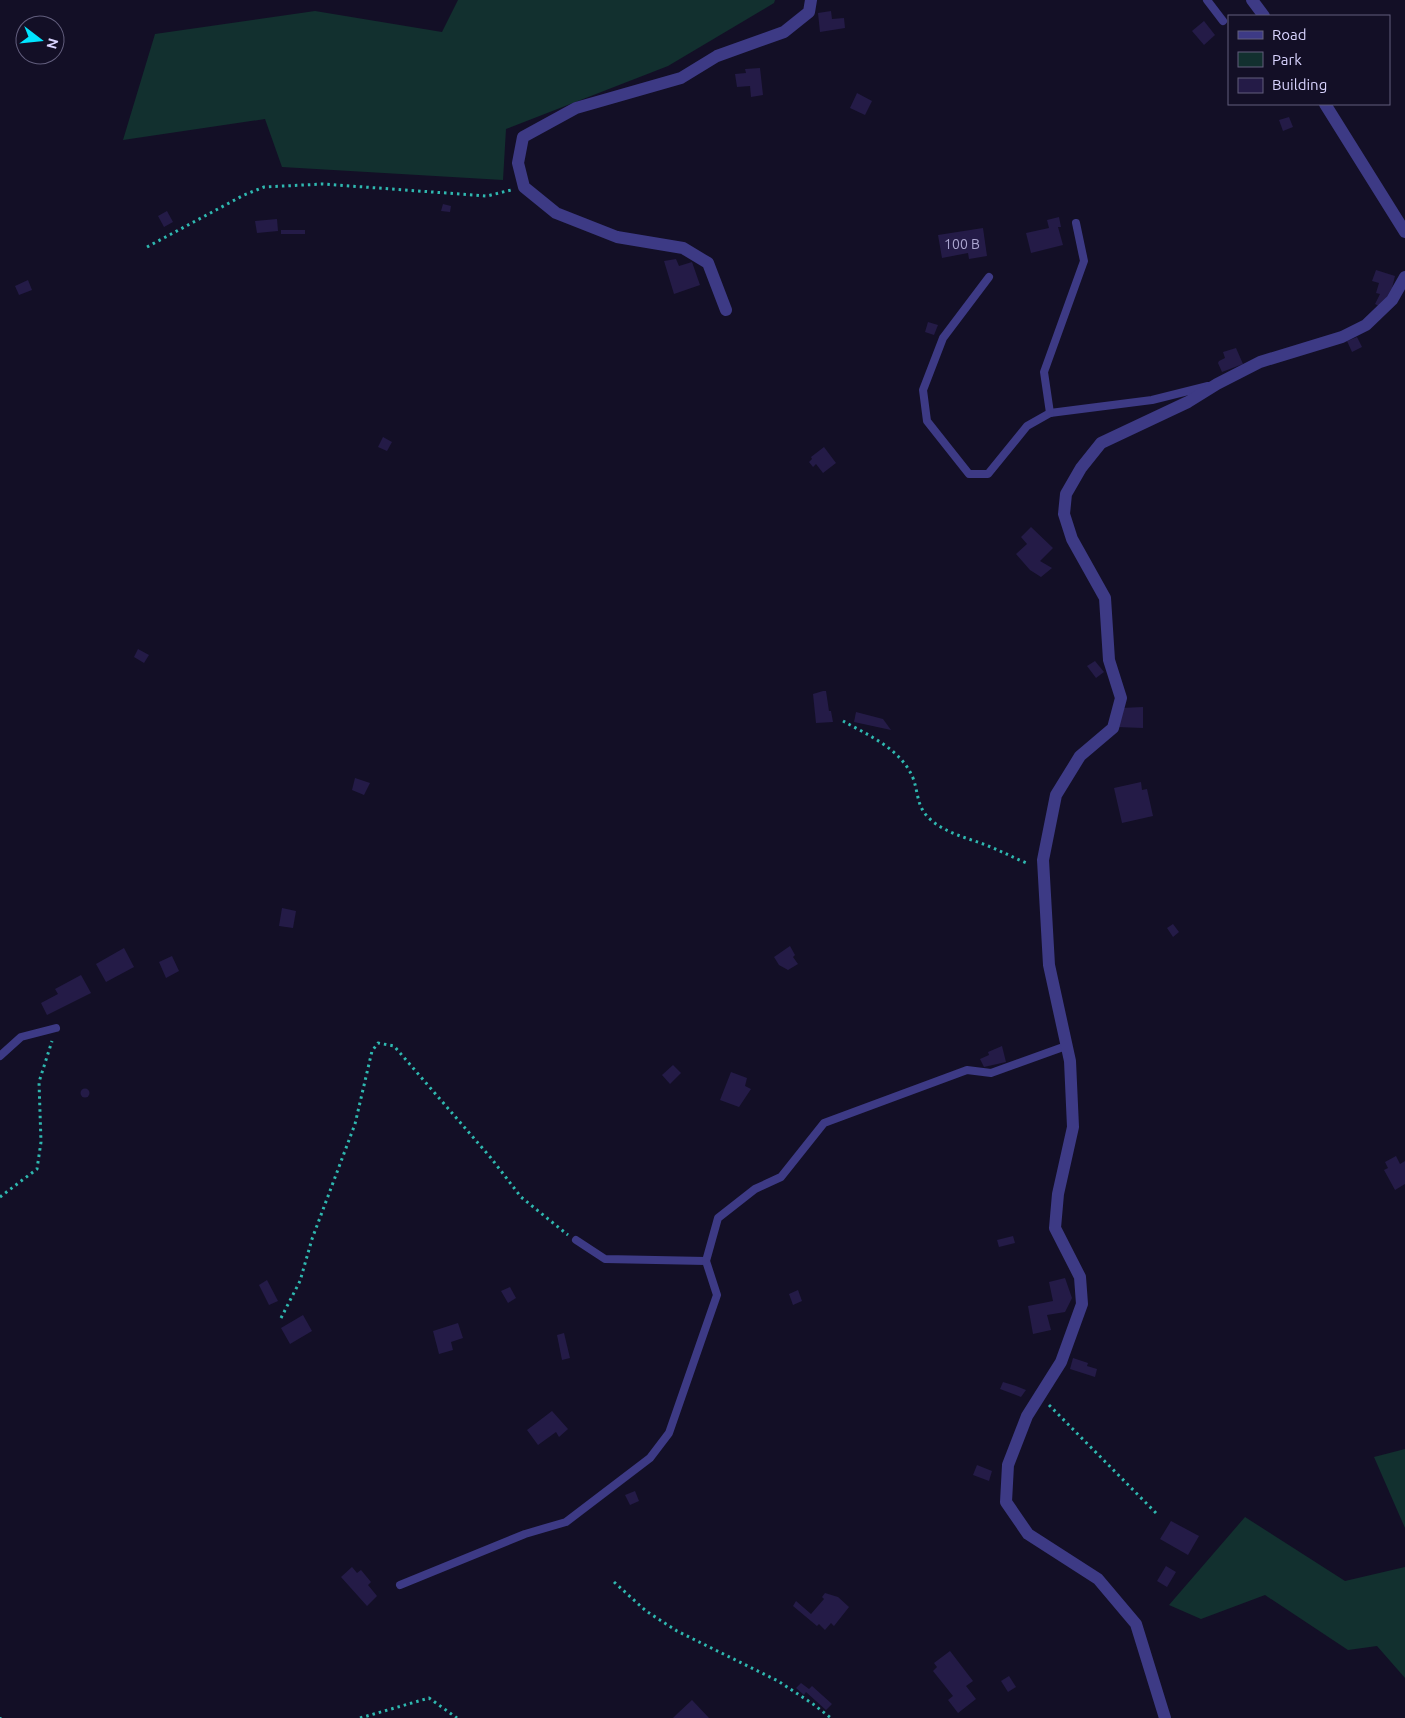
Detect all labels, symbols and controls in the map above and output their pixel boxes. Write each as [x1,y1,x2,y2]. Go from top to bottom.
north arrow [15,15,65,65]
legend [1228,15,1390,105]
text: Road [1272,26,1307,43]
text: N [43,36,62,51]
text: Park [1272,51,1302,68]
text: Building [1272,76,1327,93]
house number: 100 B [944,236,980,252]

